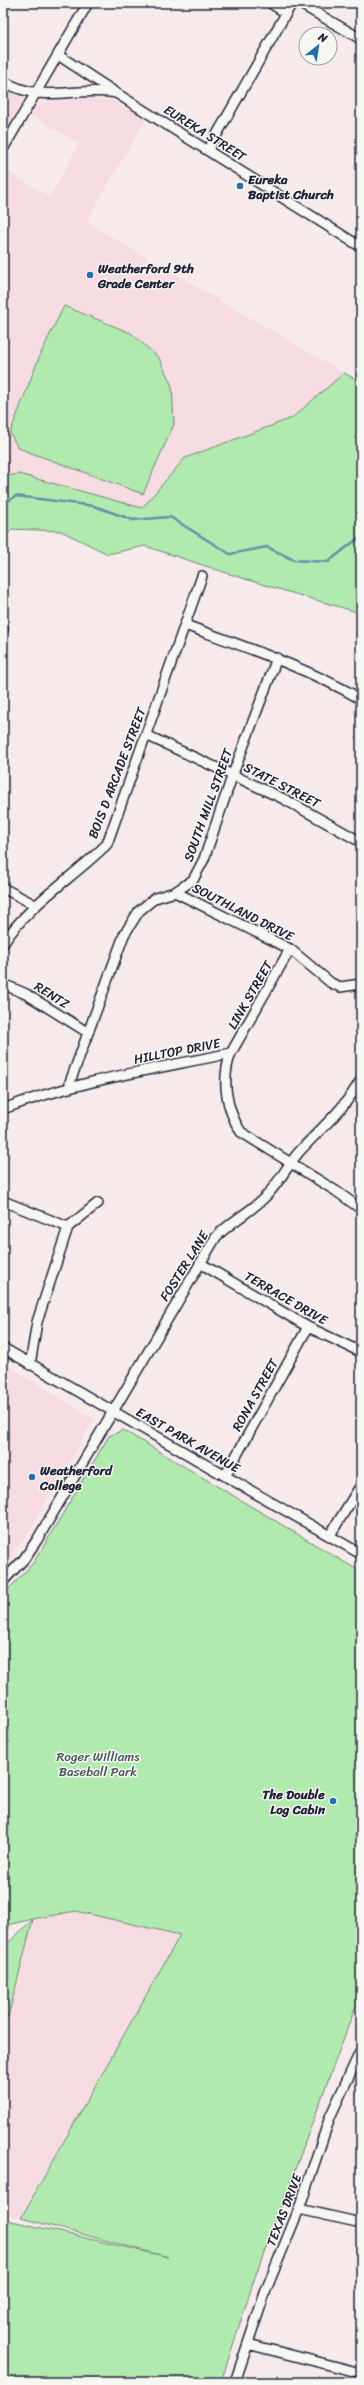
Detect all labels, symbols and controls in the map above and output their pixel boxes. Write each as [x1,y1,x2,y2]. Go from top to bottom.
north arrow [298,26,338,66]
text: N [314,27,331,48]
street label: EUREKA STREET [159,98,252,168]
place label: Eureka Baptist Church [248,168,334,206]
marker: Eureka Baptist Church [235,181,245,191]
place label: Weatherford 9th Grade Center [97,257,194,295]
marker: Weatherford 9th Grade Center [85,270,95,280]
street label: BOIS D ARCADE STREET [81,703,153,842]
street label: SOUTH MILL STREET [177,744,239,865]
street label: STATE STREET [240,756,325,815]
street label: SOUTHLAND DRIVE [188,876,299,948]
street label: LINK STREET [221,956,279,1034]
street label: RENTZ [30,975,75,1015]
street label: HILLTOP DRIVE [132,1031,223,1071]
street label: FOSTER LANE [153,1226,215,1306]
street label: TERRACE DRIVE [240,1265,333,1332]
street label: RONA STREET [225,1353,285,1436]
street label: EAST PARK AVENUE [132,1401,245,1480]
place label: Weatherford College [39,1459,113,1497]
marker: Weatherford College [27,1472,37,1482]
park label: Roger Williams Baseball Park [56,1745,140,1783]
place label: The Double Log Cabin [262,1783,326,1821]
marker: The Double Log Cabin [328,1796,338,1806]
street label: TEXAS DRIVE [260,2169,309,2250]

